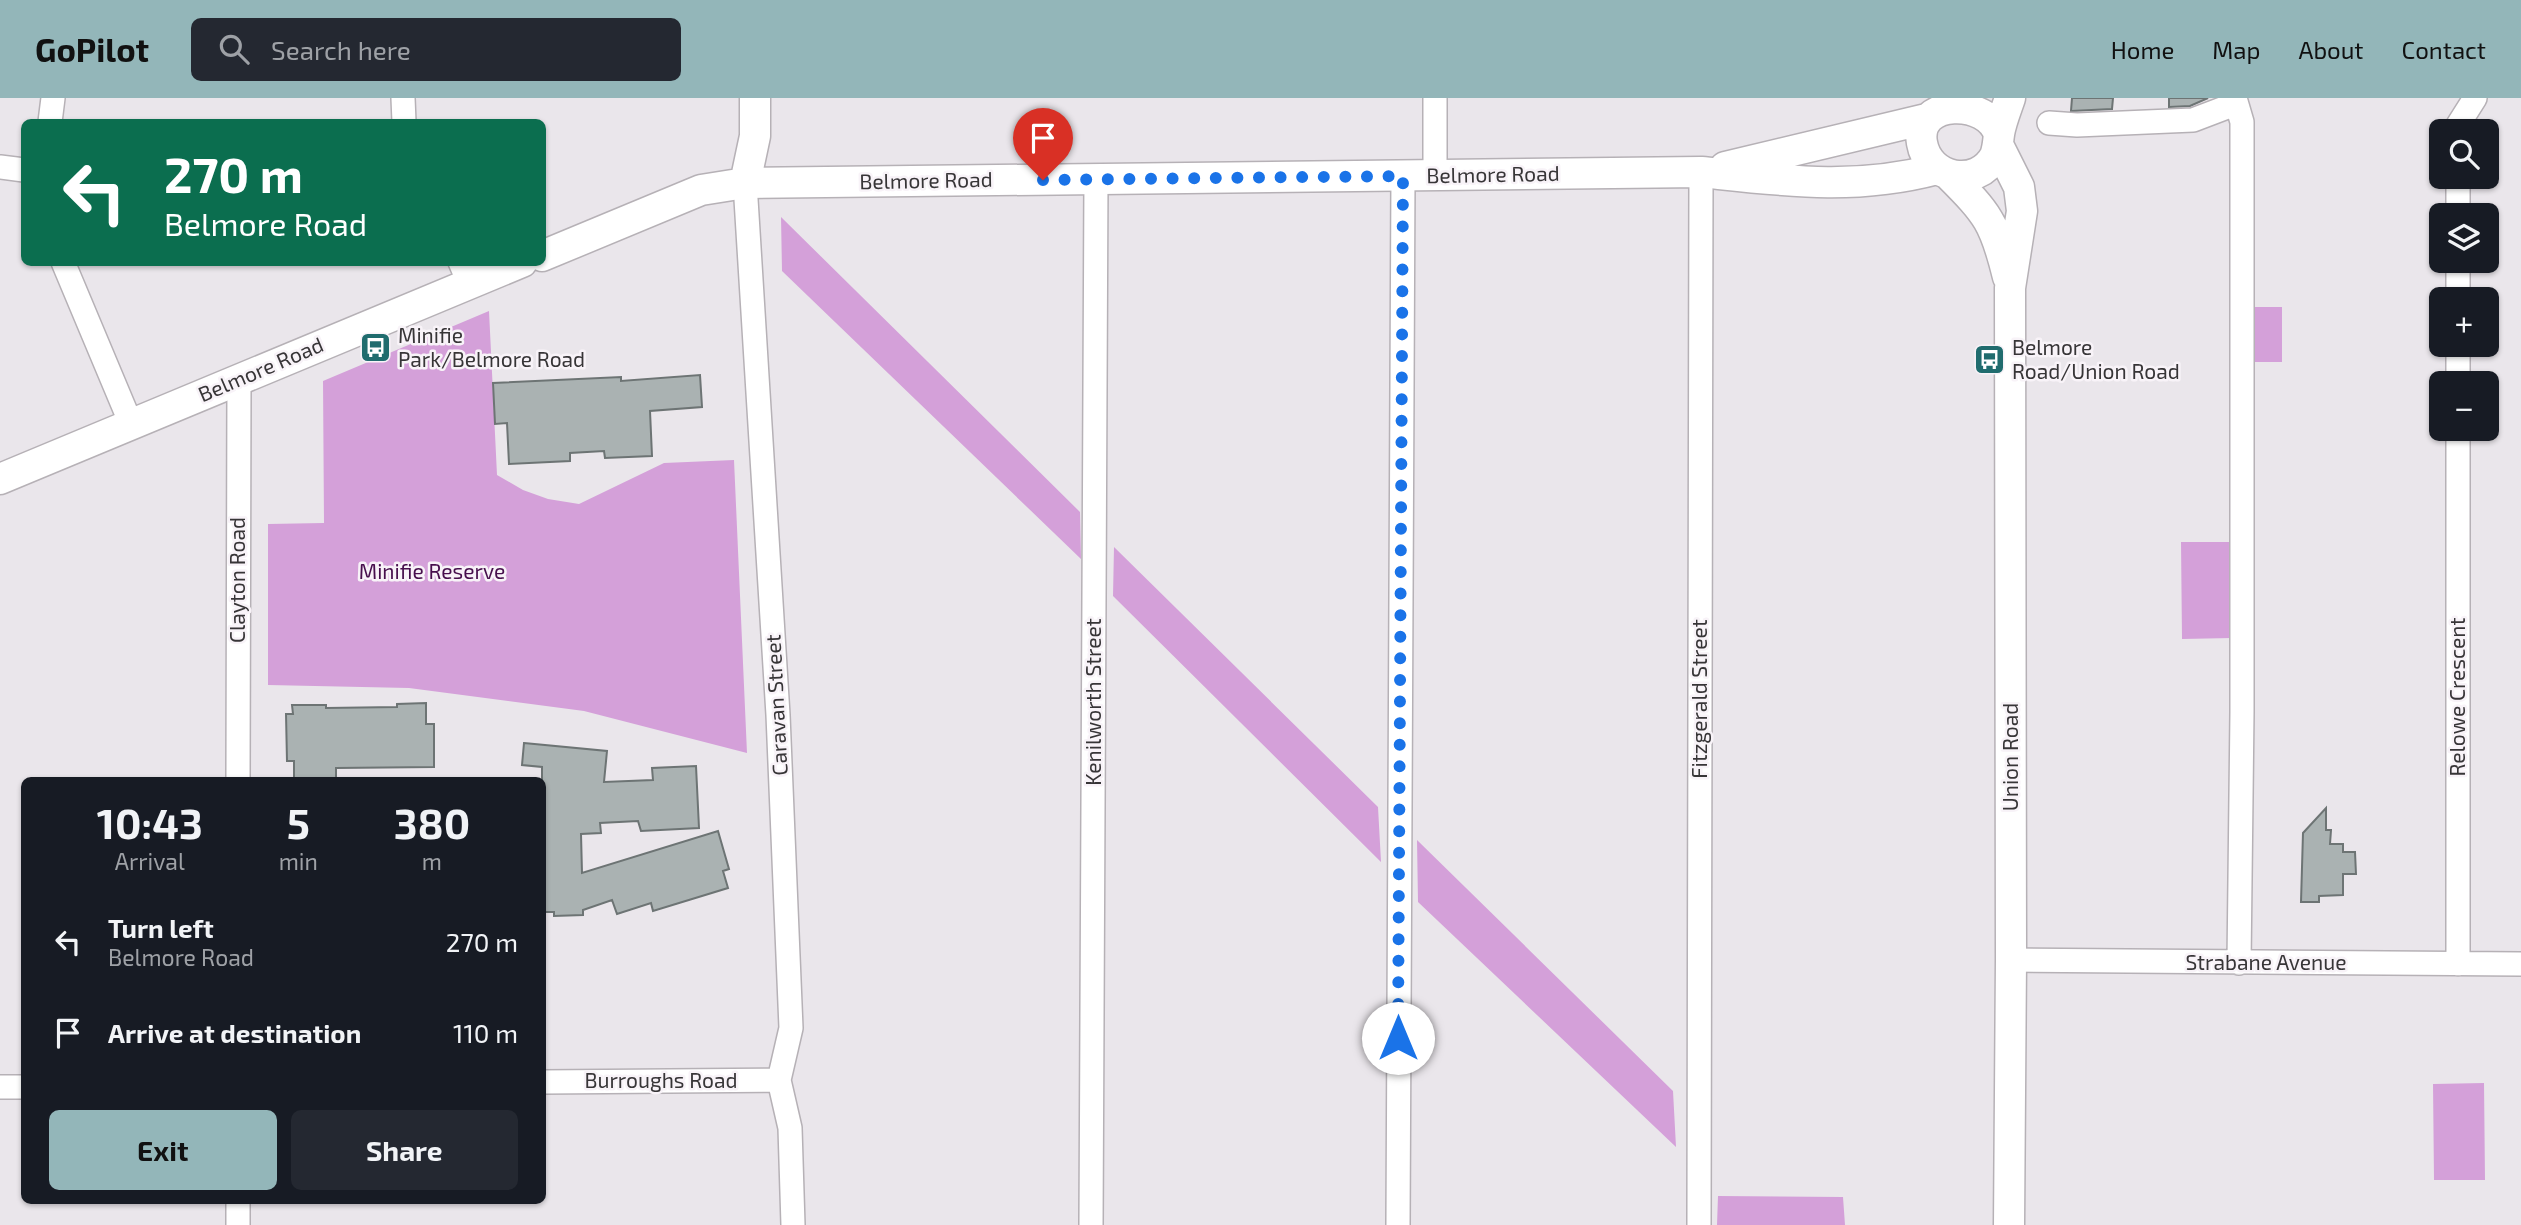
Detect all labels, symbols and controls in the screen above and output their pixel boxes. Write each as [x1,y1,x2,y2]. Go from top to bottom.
search box [191,18,681,81]
text: GoPilot [35,29,149,69]
icon: search [215,30,253,68]
text: Search here [271,34,411,65]
text: Home [2111,35,2174,64]
text: Map [2212,35,2260,64]
text: About [2298,35,2364,64]
text: Contact [2402,35,2486,64]
pin [1013,108,1073,180]
icon: arrive [1024,119,1062,157]
map controls [2429,119,2499,441]
button: search [2429,119,2499,189]
text: 270 m [164,144,303,203]
icon: left [49,147,140,238]
street label: Belmore Road [1426,160,1560,187]
street label: Belmore Road [859,166,993,193]
button: layers [2429,203,2499,273]
text: Belmore Road [164,204,367,242]
button: + [2429,287,2499,357]
place label: Minifie Park/Belmore Road [398,322,585,371]
street label: Belmore Road [194,331,327,406]
bus stop icon: Minifie Park/Belmore Road [358,331,392,365]
place label: Belmore Road/Union Road [2012,334,2180,383]
bus stop icon: Belmore Road/Union Road [1972,343,2006,377]
button: − [2429,371,2499,441]
street label: Clayton Road [224,517,249,643]
park label: Minifie Reserve [359,558,505,583]
street label: Relowe Crescent [2444,617,2469,777]
street label: Kenilworth Street [1080,618,1105,786]
street label: Fitzgerald Street [1686,619,1711,779]
street label: Caravan Street [759,634,792,776]
street label: Union Road [1997,703,2022,811]
text: 10:43 [97,797,203,847]
text: 5 [287,797,310,847]
text: 380 [394,797,470,847]
text: Arrival [115,847,185,875]
text: min [279,847,318,875]
text: m [422,847,442,875]
text: Turn left [108,912,214,943]
icon: left [49,923,87,961]
text: 270 m [446,926,518,957]
text: Belmore Road [108,943,254,971]
street label: Strabane Avenue [2185,949,2347,974]
position arrow [1361,1001,1435,1075]
icon: arrive [49,1014,87,1052]
text: Arrive at destination [108,1017,361,1048]
text: 110 m [453,1017,518,1048]
street label: Burroughs Road [584,1067,738,1092]
button: Exit [49,1110,277,1190]
button: Share [291,1110,518,1190]

